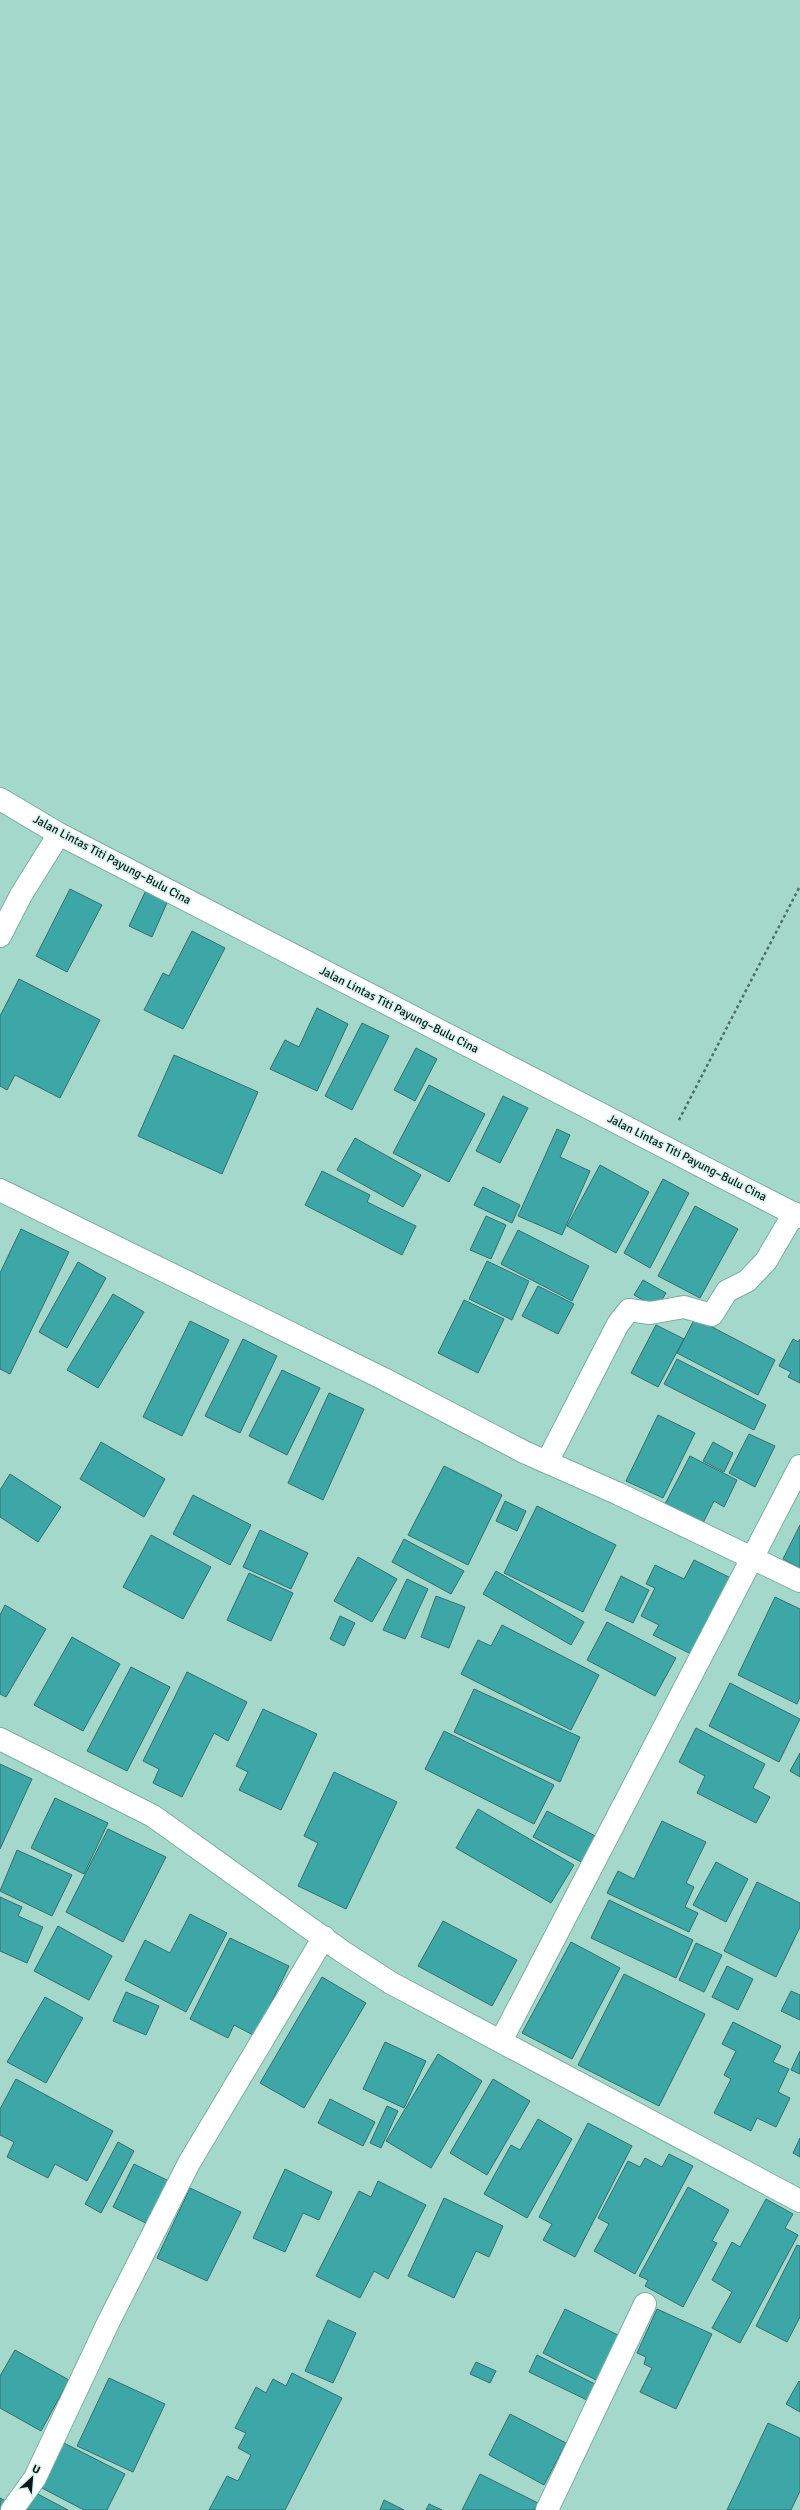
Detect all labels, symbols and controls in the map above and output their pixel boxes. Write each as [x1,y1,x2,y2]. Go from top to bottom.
street label: Jalan Lintas Titi Payung–Bulu Cina [30,812,194,908]
street label: Jalan Lintas Titi Payung–Bulu Cina [317,963,481,1057]
street label: Jalan Lintas Titi Payung–Bulu Cina [605,1111,769,1205]
north arrow [12,2458,52,2498]
text: U [30,2462,42,2477]

